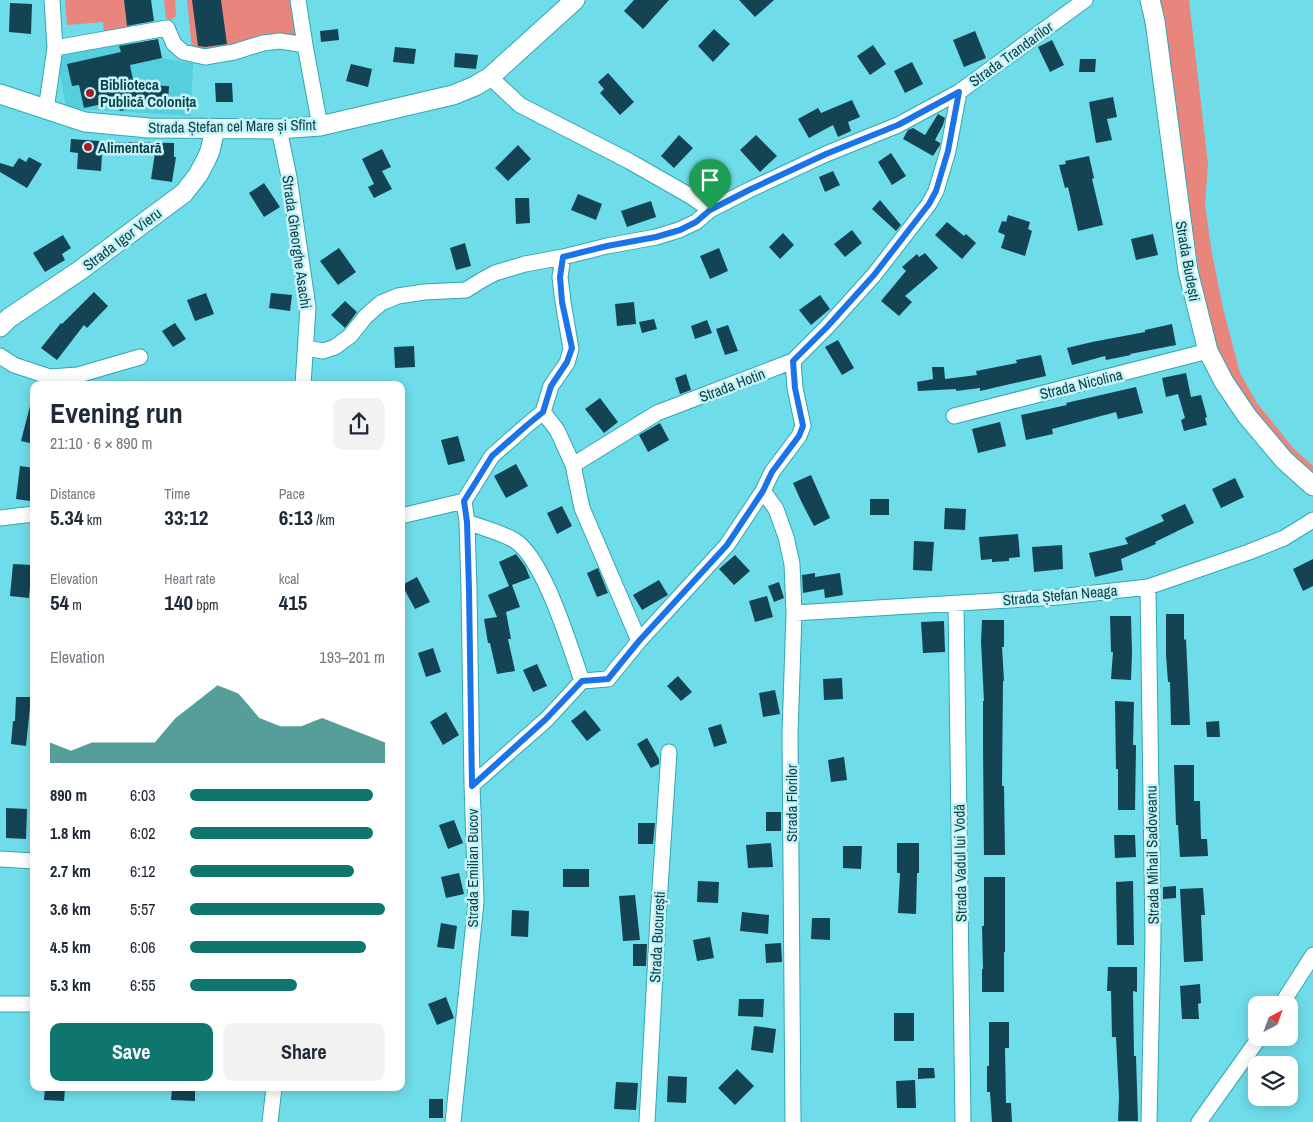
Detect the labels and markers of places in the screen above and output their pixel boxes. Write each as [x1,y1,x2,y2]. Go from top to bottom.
place label: Biblioteca Publică Colonița [100,74,197,112]
marker: Biblioteca Publică Colonița [84,87,96,99]
place label: Alimentară [98,137,162,158]
marker: Alimentară [82,141,94,153]
pin [689,159,731,210]

